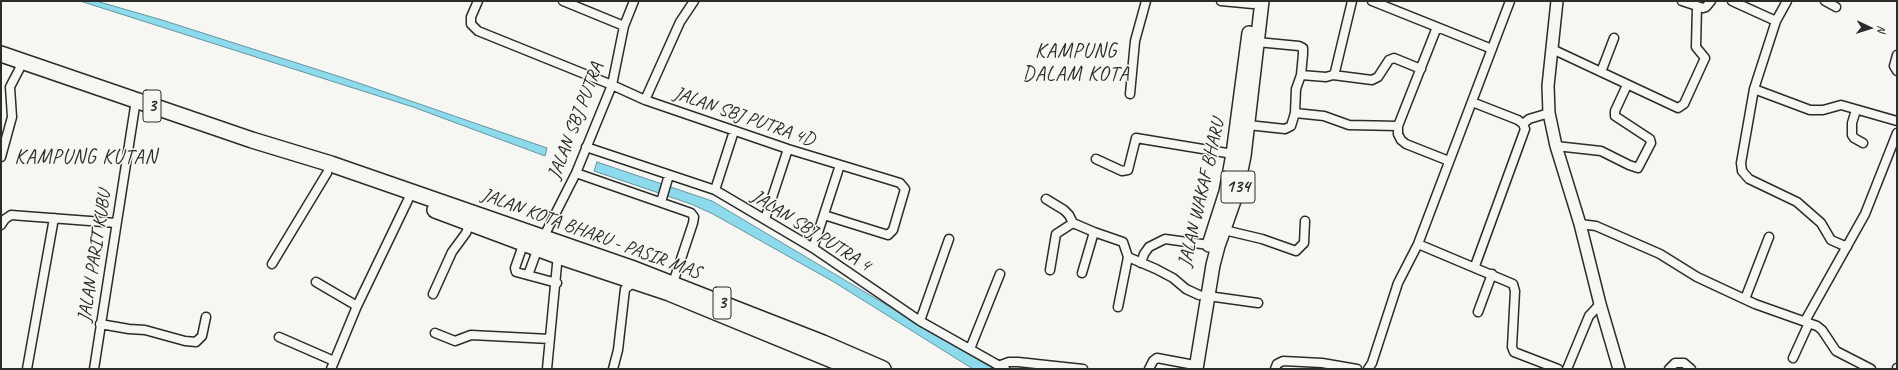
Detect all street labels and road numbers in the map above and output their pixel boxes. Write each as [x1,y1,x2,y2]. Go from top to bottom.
street label: JALAN SBJ PUTRA [543,59,609,183]
street label: JALAN SBJ PUTRA 4D [671,82,817,152]
road number: 3 [143,90,161,122]
street label: JALAN WAKAF BHARU [1174,117,1230,269]
road number: 134 [1221,171,1255,203]
street label: JALAN KOTA BHARU - PASIR MAS [478,184,704,284]
street label: JALAN SBJ PUTRA 4 [747,185,875,277]
street label: JALAN PARIT KUBU [73,189,117,323]
road number: 3 [713,287,731,319]

